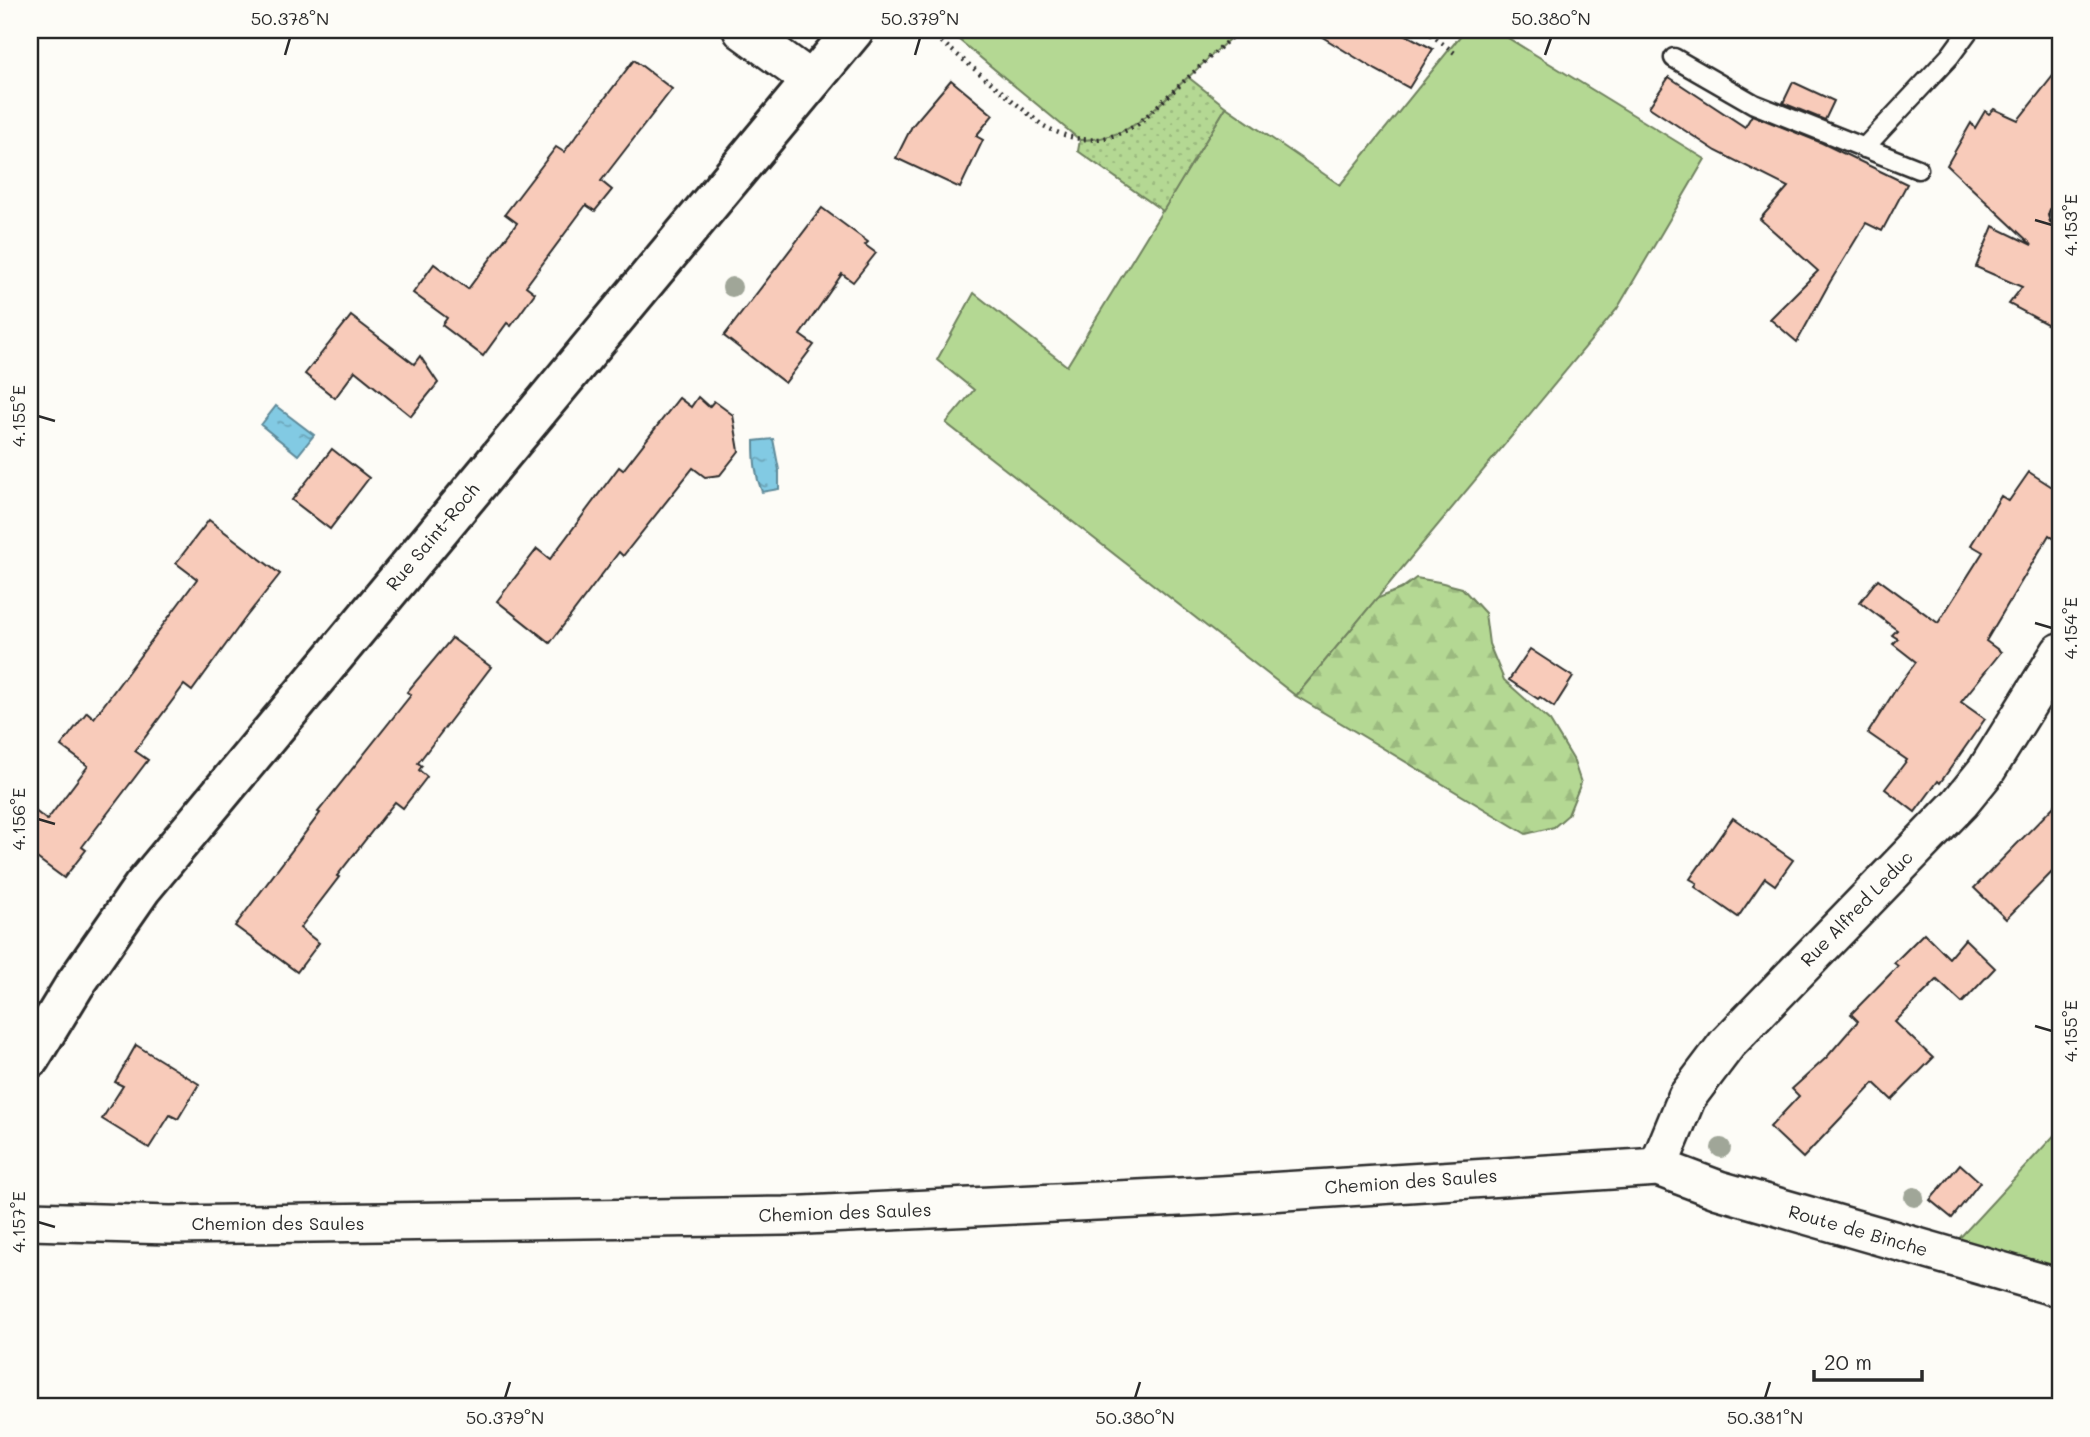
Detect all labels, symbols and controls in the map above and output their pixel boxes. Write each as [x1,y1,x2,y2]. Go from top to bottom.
text: 50.378°N [251,6,329,30]
text: 50.379°N [881,6,959,30]
text: 50.380°N [1511,6,1591,30]
text: 4.153°E [2058,194,2082,256]
text: 4.155°E [6,385,30,447]
street label: Rue Saint-Roch [380,477,484,595]
text: 4.154°E [2058,597,2082,659]
text: 4.156°E [6,788,30,850]
street label: Rue Alfred Leduc [1795,845,1918,971]
text: 4.155°E [2058,1000,2082,1062]
street label: Chemion des Saules [1324,1163,1498,1199]
text: 4.157°E [6,1191,30,1253]
street label: Chemion des Saules [758,1197,932,1227]
street label: Route de Binche [1786,1199,1931,1261]
street label: Chemion des Saules [191,1211,365,1235]
scale bar [1814,1339,1922,1383]
text: 20 m [1824,1348,1872,1375]
text: 50.379°N [466,1405,544,1429]
text: 50.380°N [1095,1405,1175,1429]
text: 50.381°N [1727,1405,1803,1429]

